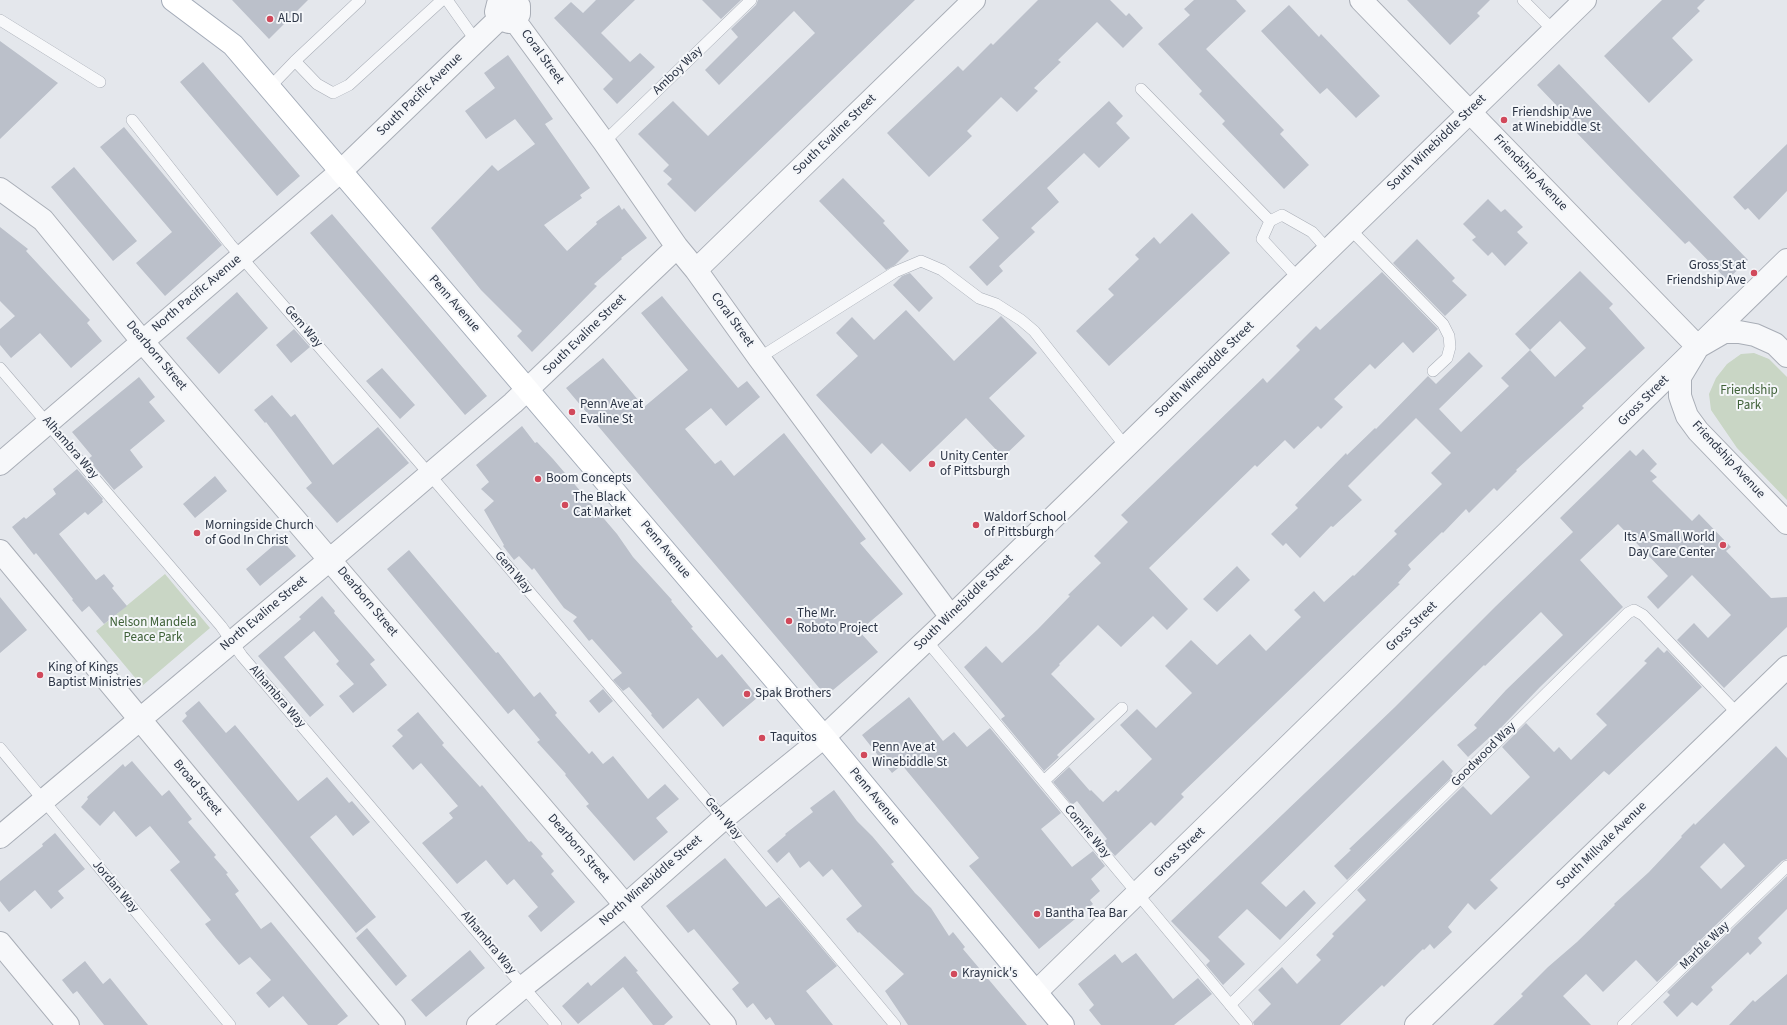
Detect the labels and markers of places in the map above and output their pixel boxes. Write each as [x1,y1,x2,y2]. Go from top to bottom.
place label: ALDI [278,11,303,27]
marker: ALDI [265,14,275,24]
place label: Friendship Ave at Winebiddle St [1512,105,1601,136]
marker: Friendship Ave at Winebiddle St [1499,115,1509,125]
place label: Gross St at Friendship Ave [1666,258,1746,289]
marker: Gross St at Friendship Ave [1749,268,1759,278]
place label: Penn Ave at Evaline St [580,397,643,428]
marker: Penn Ave at Evaline St [567,407,577,417]
place label: Unity Center of Pittsburgh [940,449,1010,480]
marker: Unity Center of Pittsburgh [927,459,937,469]
place label: Boom Concepts [546,471,631,487]
marker: Boom Concepts [533,474,543,484]
place label: The Black Cat Market [573,490,631,521]
marker: The Black Cat Market [560,500,570,510]
place label: Waldorf School of Pittsburgh [984,510,1066,541]
place label: Morningside Church of God In Christ [205,518,314,549]
marker: Waldorf School of Pittsburgh [971,520,981,530]
marker: Morningside Church of God In Christ [192,528,202,538]
place label: Its A Small World Day Care Center [1624,530,1715,561]
marker: Its A Small World Day Care Center [1718,540,1728,550]
place label: The Mr. Roboto Project [797,606,878,637]
marker: The Mr. Roboto Project [784,616,794,626]
place label: King of Kings Baptist Ministries [48,660,141,691]
marker: King of Kings Baptist Ministries [35,670,45,680]
place label: Spak Brothers [755,686,831,702]
marker: Spak Brothers [742,689,752,699]
place label: Taquitos [770,730,817,746]
marker: Taquitos [757,733,767,743]
place label: Penn Ave at Winebiddle St [872,740,947,771]
marker: Penn Ave at Winebiddle St [859,750,869,760]
place label: Bantha Tea Bar [1045,906,1127,922]
marker: Bantha Tea Bar [1032,909,1042,919]
place label: Kraynick's [962,966,1017,982]
marker: Kraynick's [949,969,959,979]

